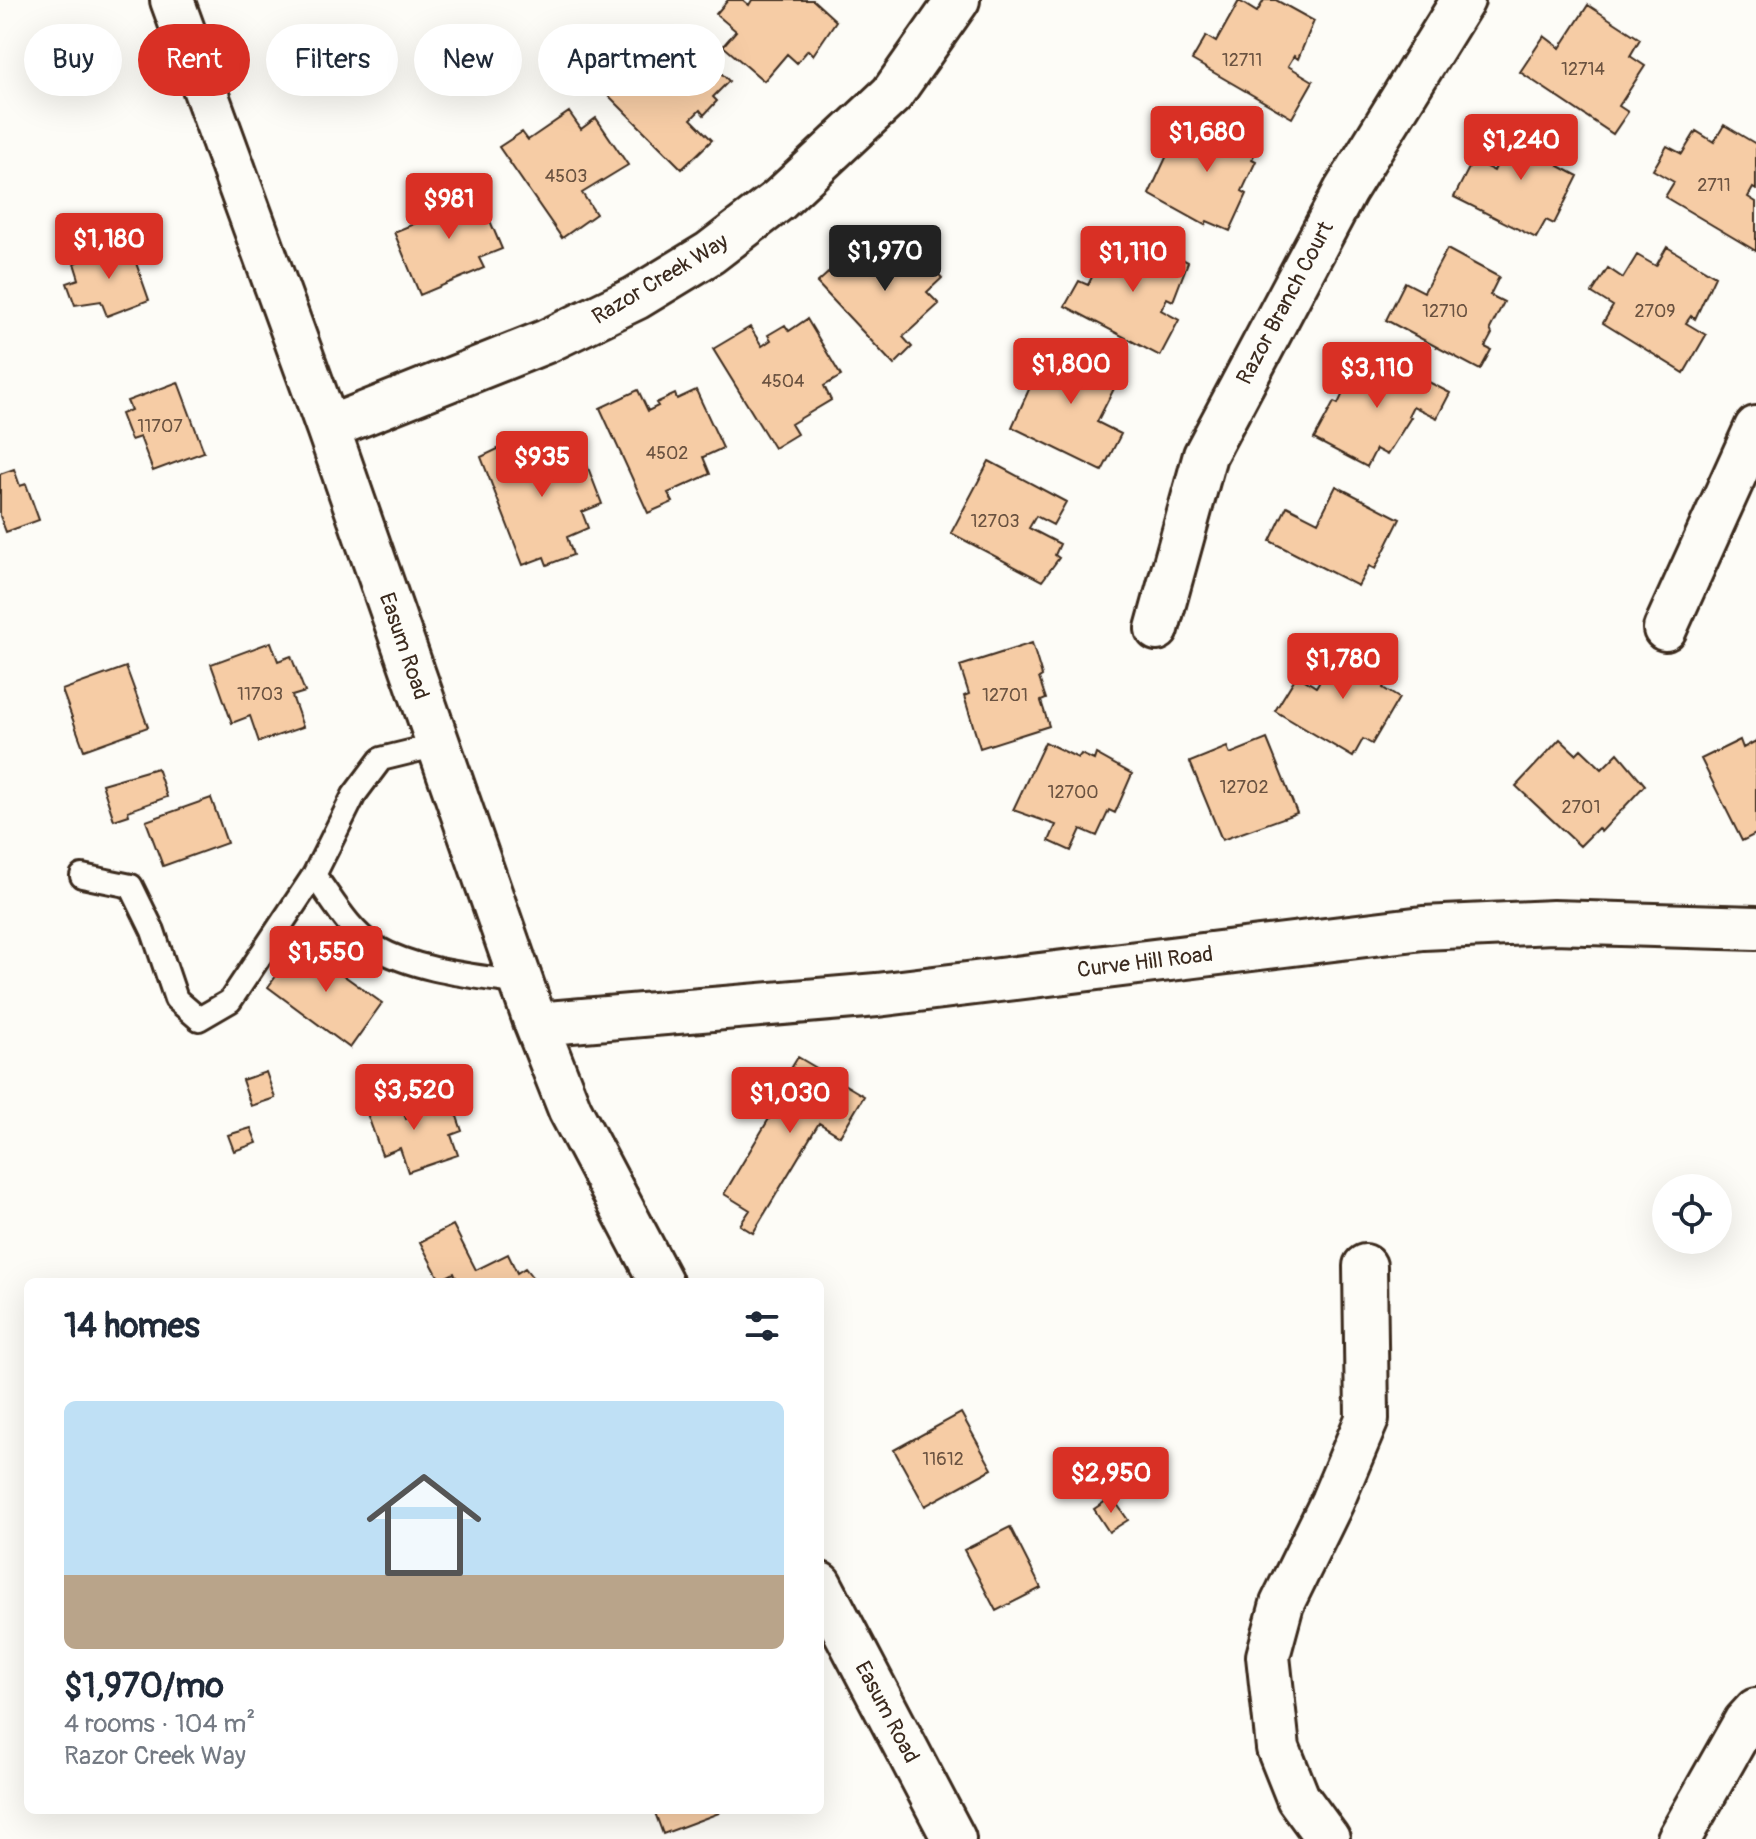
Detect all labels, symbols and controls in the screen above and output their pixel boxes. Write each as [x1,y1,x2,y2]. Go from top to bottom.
chip: Buy [24,24,122,96]
chip: Rent [138,24,250,96]
chip: Filters [266,24,398,96]
chip: New [414,24,522,96]
chip: Apartment [538,24,725,96]
house number: 12711 [1222,49,1262,72]
house number: 12714 [1561,58,1606,81]
pin: $1,680 [1142,106,1272,174]
pin: $1,240 [1456,114,1586,182]
text: $1,680 [1169,116,1245,148]
text: $1,240 [1482,124,1560,156]
house number: 4503 [545,165,587,188]
pin: $981 [402,173,496,241]
house number: 2711 [1697,174,1731,197]
text: $981 [424,183,474,215]
pin: $1,180 [44,213,174,281]
street label: Razor Branch Court [1230,217,1340,389]
text: $1,180 [73,223,145,255]
pin: $1,970 [820,225,950,293]
pin: $1,110 [1068,226,1198,294]
street label: Razor Creek Way [587,227,733,331]
text: $1,970 [847,235,923,267]
text: $1,110 [1099,236,1167,268]
house number: 12710 [1422,300,1468,323]
house number: 2709 [1634,300,1676,323]
pin: $1,800 [1006,338,1136,406]
pin: $3,110 [1312,342,1442,410]
text: $1,800 [1031,348,1111,380]
text: $3,110 [1340,352,1414,384]
house number: 4504 [762,370,805,393]
house number: 11707 [137,415,183,438]
pin: $935 [495,431,589,499]
text: $935 [514,441,570,473]
house number: 4502 [646,442,688,465]
house number: 12703 [971,510,1019,533]
street label: Easum Road [373,589,435,703]
pin: $1,780 [1278,633,1408,701]
text: $1,780 [1305,643,1381,675]
house number: 11703 [237,683,283,706]
house number: 12701 [982,684,1028,707]
house number: 12702 [1220,776,1268,799]
house number: 12700 [1047,781,1099,804]
house number: 2701 [1562,796,1600,819]
pin: $1,550 [261,926,391,994]
text: $1,550 [288,936,364,968]
street label: Curve Hill Road [1075,940,1215,984]
pin: $3,520 [349,1064,479,1132]
pin: $1,030 [725,1067,855,1135]
text: $3,520 [373,1074,455,1106]
text: $1,030 [750,1077,830,1109]
map controls [1652,1174,1732,1254]
button: locate [1652,1174,1732,1254]
icon: filters [740,1304,784,1348]
text: 14 homes [64,1305,200,1348]
pin: $2,950 [1046,1447,1176,1515]
house number: 11612 [922,1448,964,1471]
icon: home [352,1453,496,1597]
text: $2,950 [1071,1457,1151,1489]
street label: Easum Road [849,1656,925,1768]
text: $1,970/mo [64,1665,224,1708]
text: 4 rooms · 104 m² [64,1708,255,1740]
text: Razor Creek Way [64,1740,246,1772]

